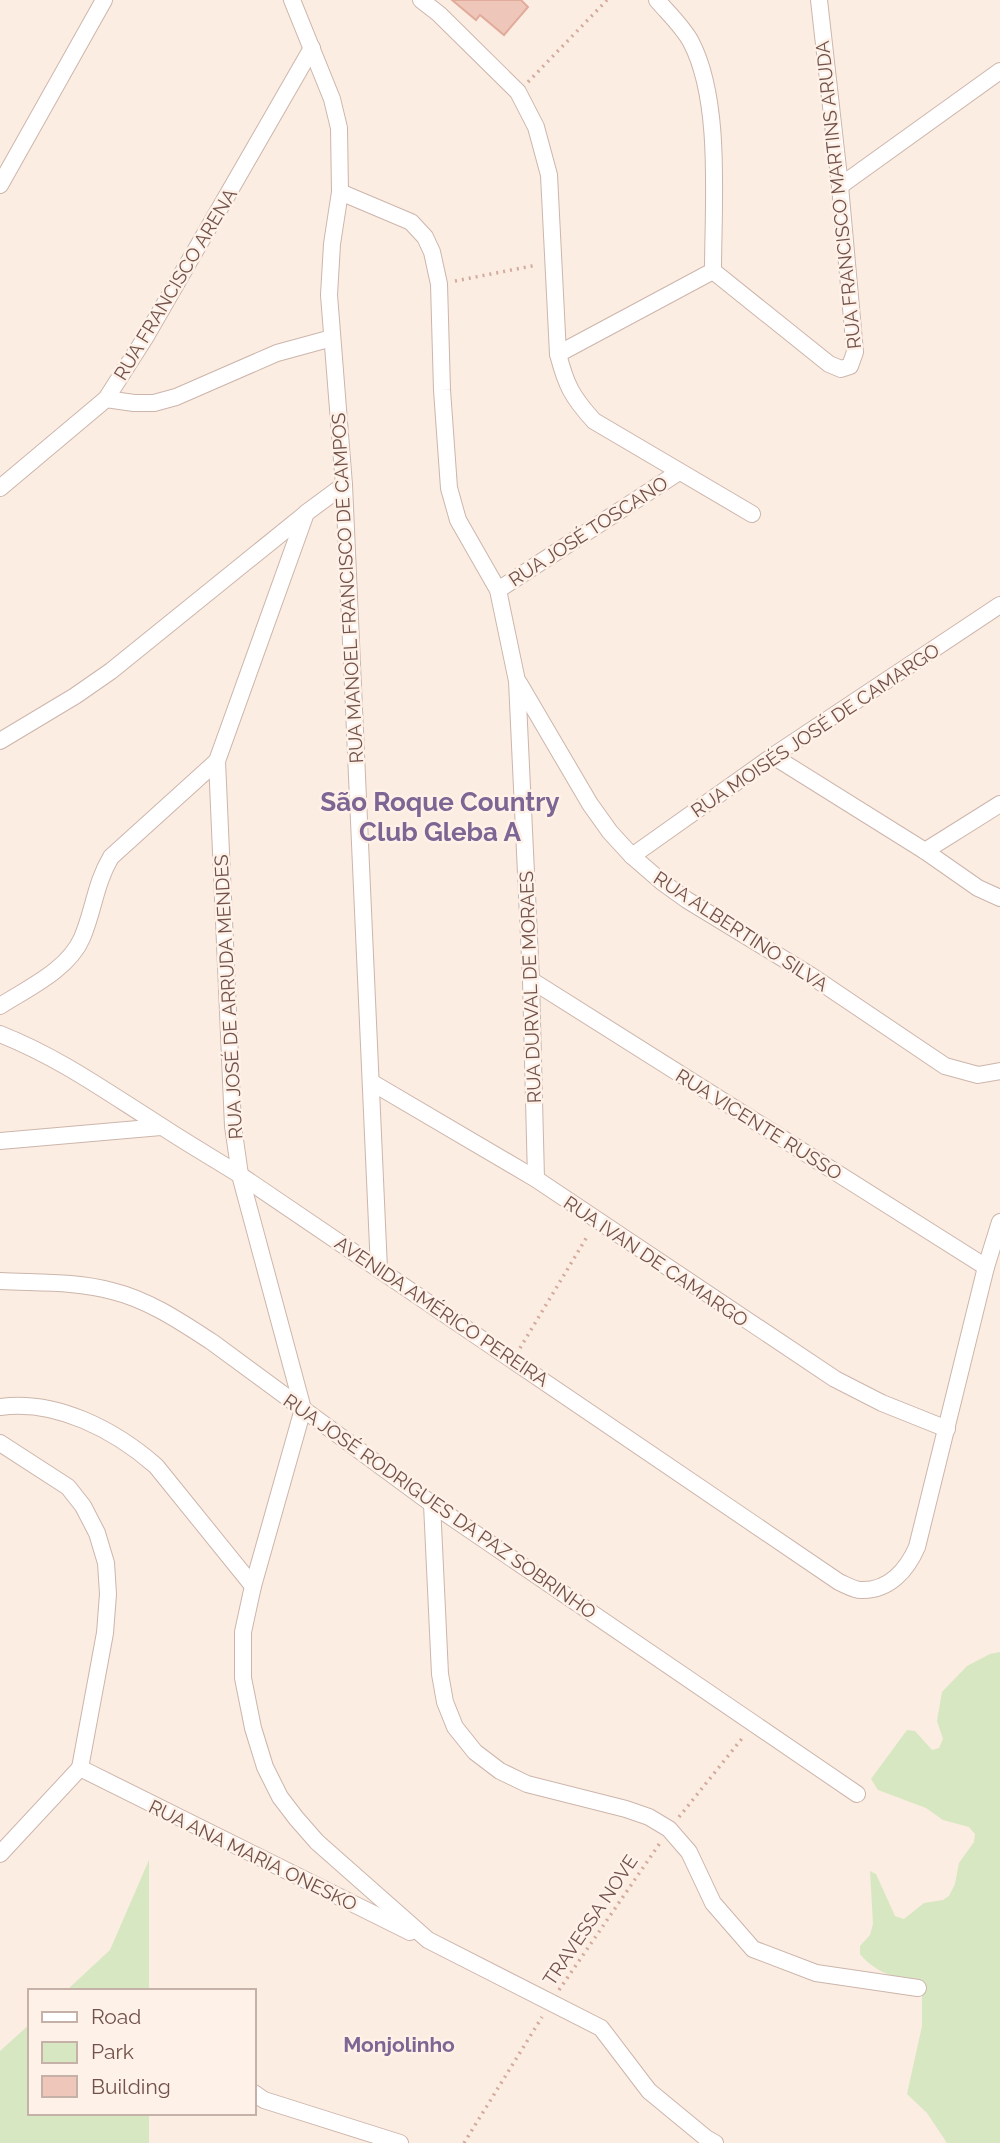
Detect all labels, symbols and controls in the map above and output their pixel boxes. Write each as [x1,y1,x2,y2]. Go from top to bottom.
street label: RUA FRANCISCO MARTINS ARUDA [811,40,865,350]
street label: RUA FRANCISCO ARENA [109,184,241,384]
street label: RUA MANOEL FRANCISCO DE CAMPOS [327,412,367,764]
street label: RUA JOSÉ TOSCANO [504,471,672,591]
street label: RUA MOISÉS JOSÉ DE CAMARGO [687,638,943,822]
district label: São Roque Country Club Gleba A [320,787,560,847]
street label: RUA JOSÉ DE ARRUDA MENDES [210,854,246,1140]
street label: RUA ALBERTINO SILVA [650,866,832,996]
street label: RUA DURVAL DE MORAES [515,870,545,1104]
street label: RUA VICENTE RUSSO [672,1064,846,1184]
street label: RUA IVAN DE CAMARGO [560,1191,752,1331]
street label: AVENIDA AMÉRICO PEREIRA [331,1231,553,1391]
street label: RUA JOSÉ RODRIGUES DA PAZ SOBRINHO [279,1389,601,1623]
street label: RUA ANA MARIA ONESKO [145,1795,361,1915]
street label: TRAVESSA NOVE [538,1850,642,1990]
legend [28,1989,256,2115]
text: Road [91,2004,141,2029]
district label: Monjolinho [343,2032,455,2057]
text: Park [91,2039,134,2064]
text: Building [91,2074,171,2099]

